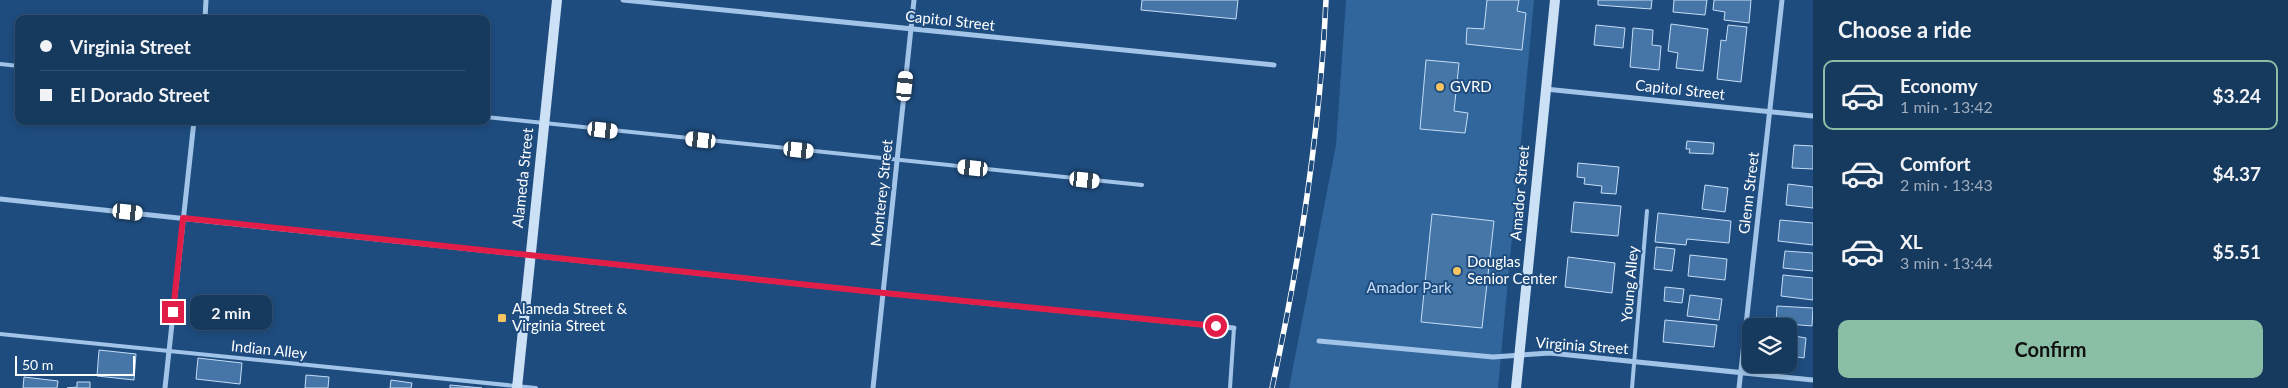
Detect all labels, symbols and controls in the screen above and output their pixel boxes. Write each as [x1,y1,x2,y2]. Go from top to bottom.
street label: Capitol Street [904,6,997,34]
text: Choose a ride [1838,16,1972,43]
text: Virginia Street [70,35,191,58]
car [895,70,914,102]
icon: car [1840,73,1885,118]
text: Economy [1900,74,1978,97]
street label: Capitol Street [1634,75,1727,103]
place label: GVRD [1450,77,1492,95]
marker: GVRD [1434,81,1446,93]
text: El Dorado Street [70,83,210,106]
text: $3.24 [2212,84,2261,107]
text: 1 min · 13:42 [1900,97,1993,116]
car [587,121,618,139]
street label: Alameda Street [508,126,536,229]
car [685,131,716,149]
street label: Monterey Street [866,138,896,247]
car [783,141,814,159]
street label: Amador Street [1506,144,1532,241]
street label: Glenn Street [1734,150,1762,235]
icon: car [1840,151,1885,196]
text: Comfort [1900,152,1971,175]
car [957,159,988,177]
text: $4.37 [2212,162,2261,185]
car [1069,171,1100,189]
text: 2 min · 13:43 [1900,175,1993,194]
car [112,203,143,221]
icon: car [1840,229,1885,274]
text: XL [1900,230,1923,253]
text: $5.51 [2212,240,2261,263]
street label: Young Alley [1617,245,1641,323]
place label: Douglas Senior Center [1467,252,1558,287]
text: 3 min · 13:44 [1900,253,1993,272]
marker: Douglas Senior Center [1451,265,1463,277]
park label: Amador Park [1366,278,1452,296]
callout: 2 min [190,294,273,330]
place label: Alameda Street & Virginia Street [512,299,627,334]
route end [162,301,184,323]
text: 2 min [211,303,251,322]
marker: Alameda Street & Virginia Street [496,312,508,324]
route start [1205,315,1227,337]
map controls [1742,318,1797,373]
button: layers [1742,318,1797,373]
button: Confirm [1838,320,2263,378]
street label: Virginia Street [1535,333,1630,357]
street label: Indian Alley [230,336,308,362]
scale bar [15,353,135,376]
text: 50 m [22,356,53,373]

